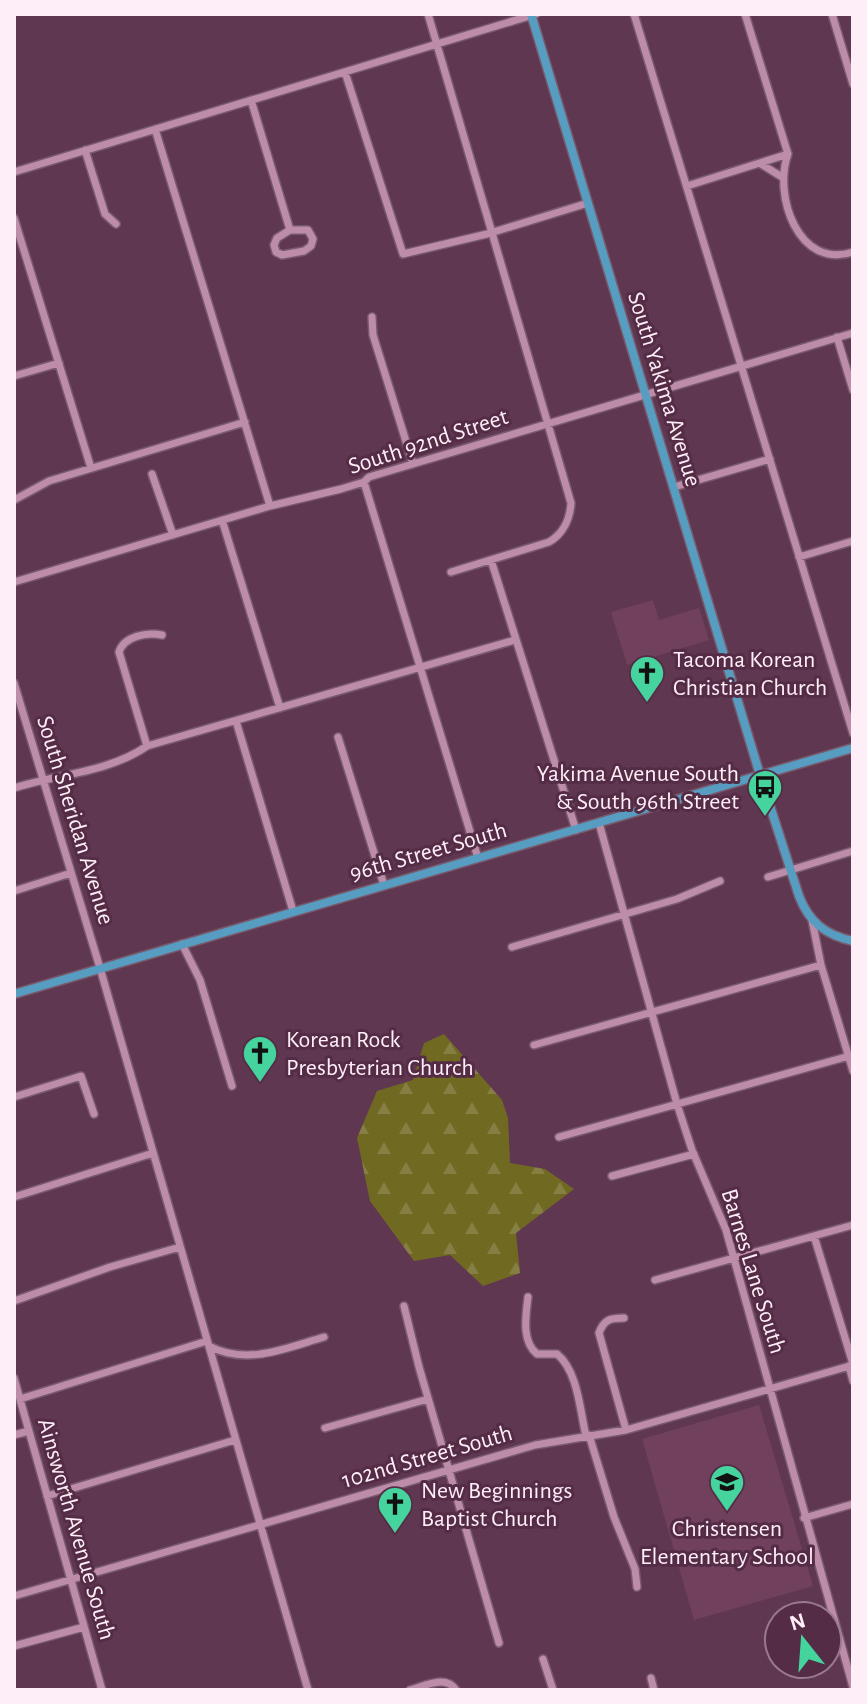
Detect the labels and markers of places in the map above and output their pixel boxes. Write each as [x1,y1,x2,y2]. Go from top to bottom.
place label: Tacoma Korean Christian Church [673,648,827,700]
church icon: Tacoma Korean Christian Church [628,654,666,704]
place label: Yakima Avenue South & South 96th Street [537,762,739,814]
bus stop icon: Yakima Avenue South & South 96th Street [746,768,784,818]
place label: Korean Rock Presbyterian Church [286,1028,474,1080]
church icon: Korean Rock Presbyterian Church [241,1034,279,1084]
school or university icon: Christensen Elementary School [708,1463,746,1513]
place label: New Beginnings Baptist Church [421,1479,572,1531]
church icon: New Beginnings Baptist Church [376,1485,414,1535]
place label: Christensen Elementary School [640,1517,814,1569]

